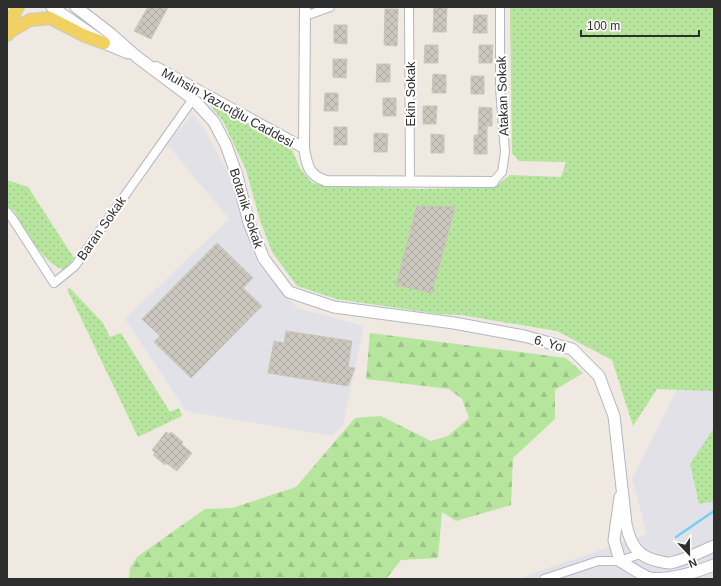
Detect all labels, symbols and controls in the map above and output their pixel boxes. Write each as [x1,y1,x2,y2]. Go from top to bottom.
scale bar [581,12,699,38]
text: 100 m [587,19,620,33]
street label: Atakan Sokak [494,55,511,136]
street label: Ekin Sokak [403,61,418,127]
street label: Muhsin Yazıcığlu Caddesi [159,65,297,150]
street label: Botanik Sokak [227,166,267,250]
street label: Baran Sokak [74,193,129,263]
street label: 6. Yol [532,332,567,355]
north arrow [669,534,709,574]
text: N [687,556,699,570]

